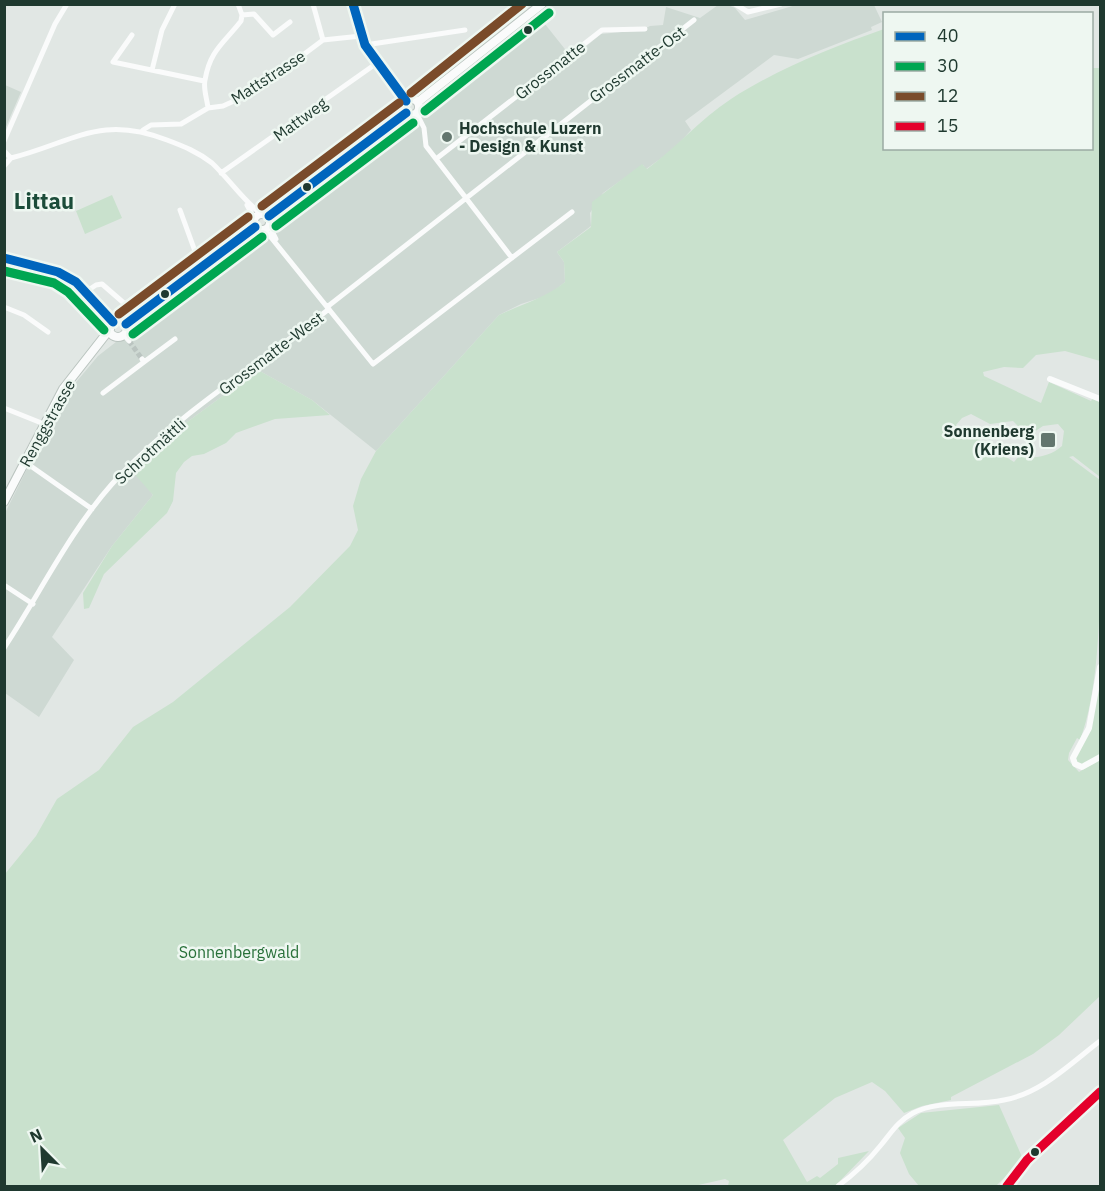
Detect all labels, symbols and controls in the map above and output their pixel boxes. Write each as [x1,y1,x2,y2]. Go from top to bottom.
legend [883,12,1093,150]
street label: Grossmatte-Ost [585,21,689,107]
unlabelled marker [522,24,534,36]
text: 40 [937,24,959,47]
street label: Grossmatte [511,36,589,104]
street label: Mattstrasse [227,45,309,108]
text: 30 [937,54,959,77]
text: 12 [937,84,959,107]
street label: Mattweg [269,92,331,145]
text: 15 [937,114,959,137]
place label: Hochschule Luzern - Design & Kunst [459,118,601,156]
marker: Hochschule Luzern - Design & Kunst [440,130,454,144]
unlabelled marker [301,181,313,193]
district label: Littau [14,186,74,215]
unlabelled marker [159,288,171,300]
street label: Grossmatte-West [215,307,327,399]
street label: Renggstrasse [15,376,79,470]
street label: Schrotmättli [110,414,190,488]
place label: Sonnenberg (Kriens) [944,421,1034,459]
marker: Sonnenberg (Kriens) [1039,431,1057,449]
park label: Sonnenbergwald [179,942,299,962]
north arrow [12,1119,72,1179]
text: N [27,1124,45,1147]
unlabelled marker [1029,1146,1041,1158]

